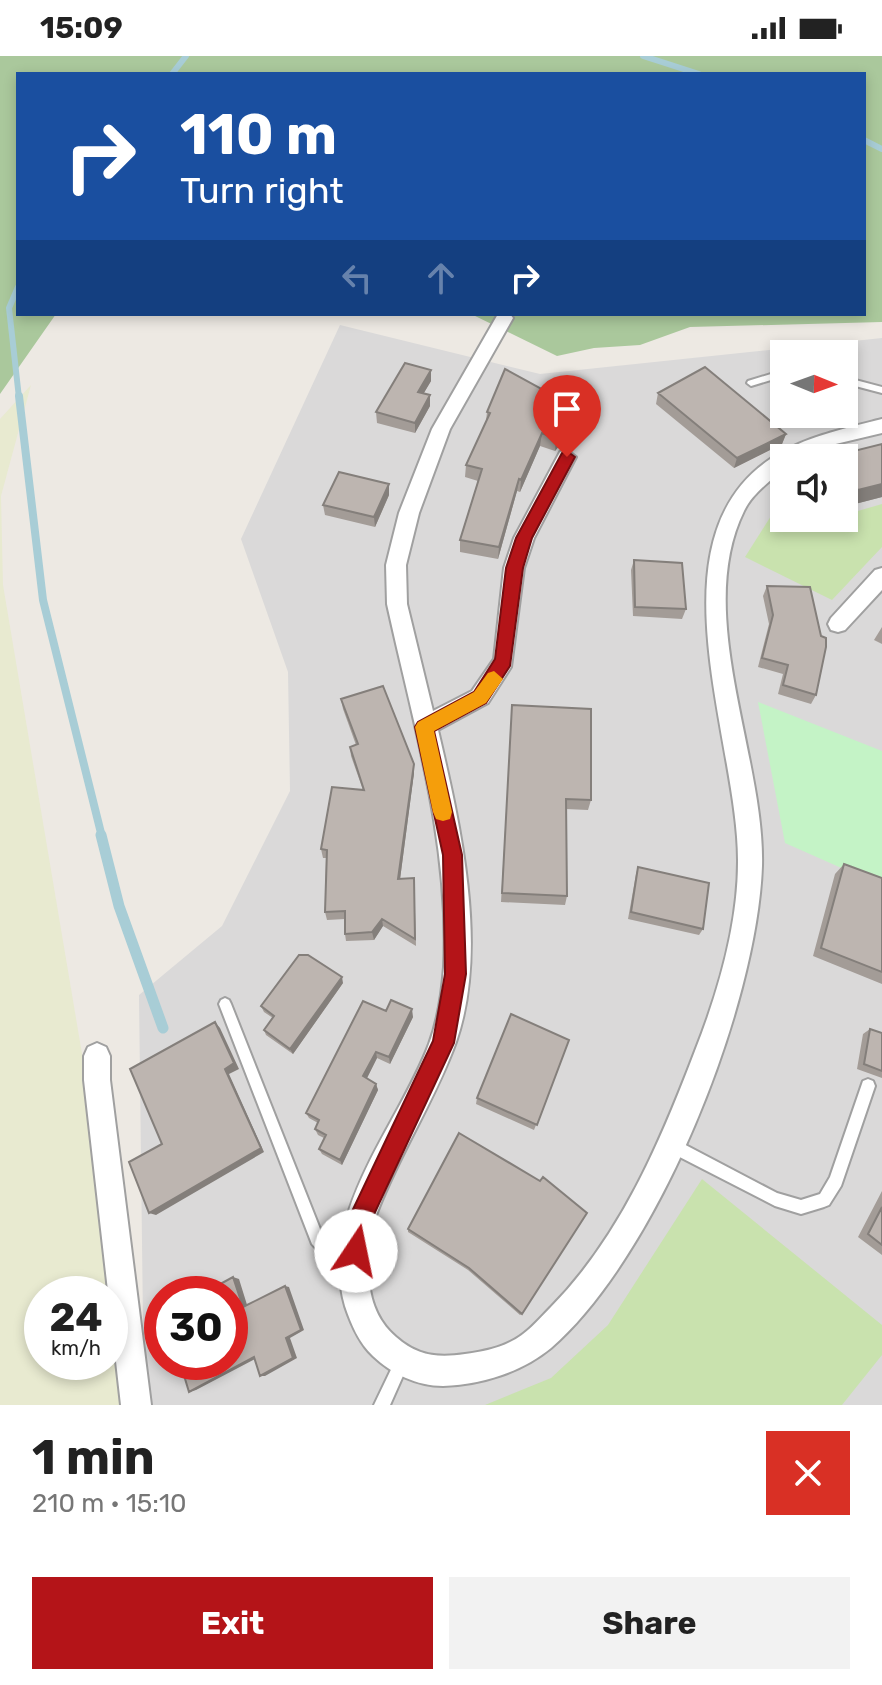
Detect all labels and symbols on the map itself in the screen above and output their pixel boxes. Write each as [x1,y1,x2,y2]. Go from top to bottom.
north arrow [770,340,858,428]
pin [533,375,601,457]
position arrow [314,1209,398,1293]
speed limit sign: 30 [144,1276,248,1380]

